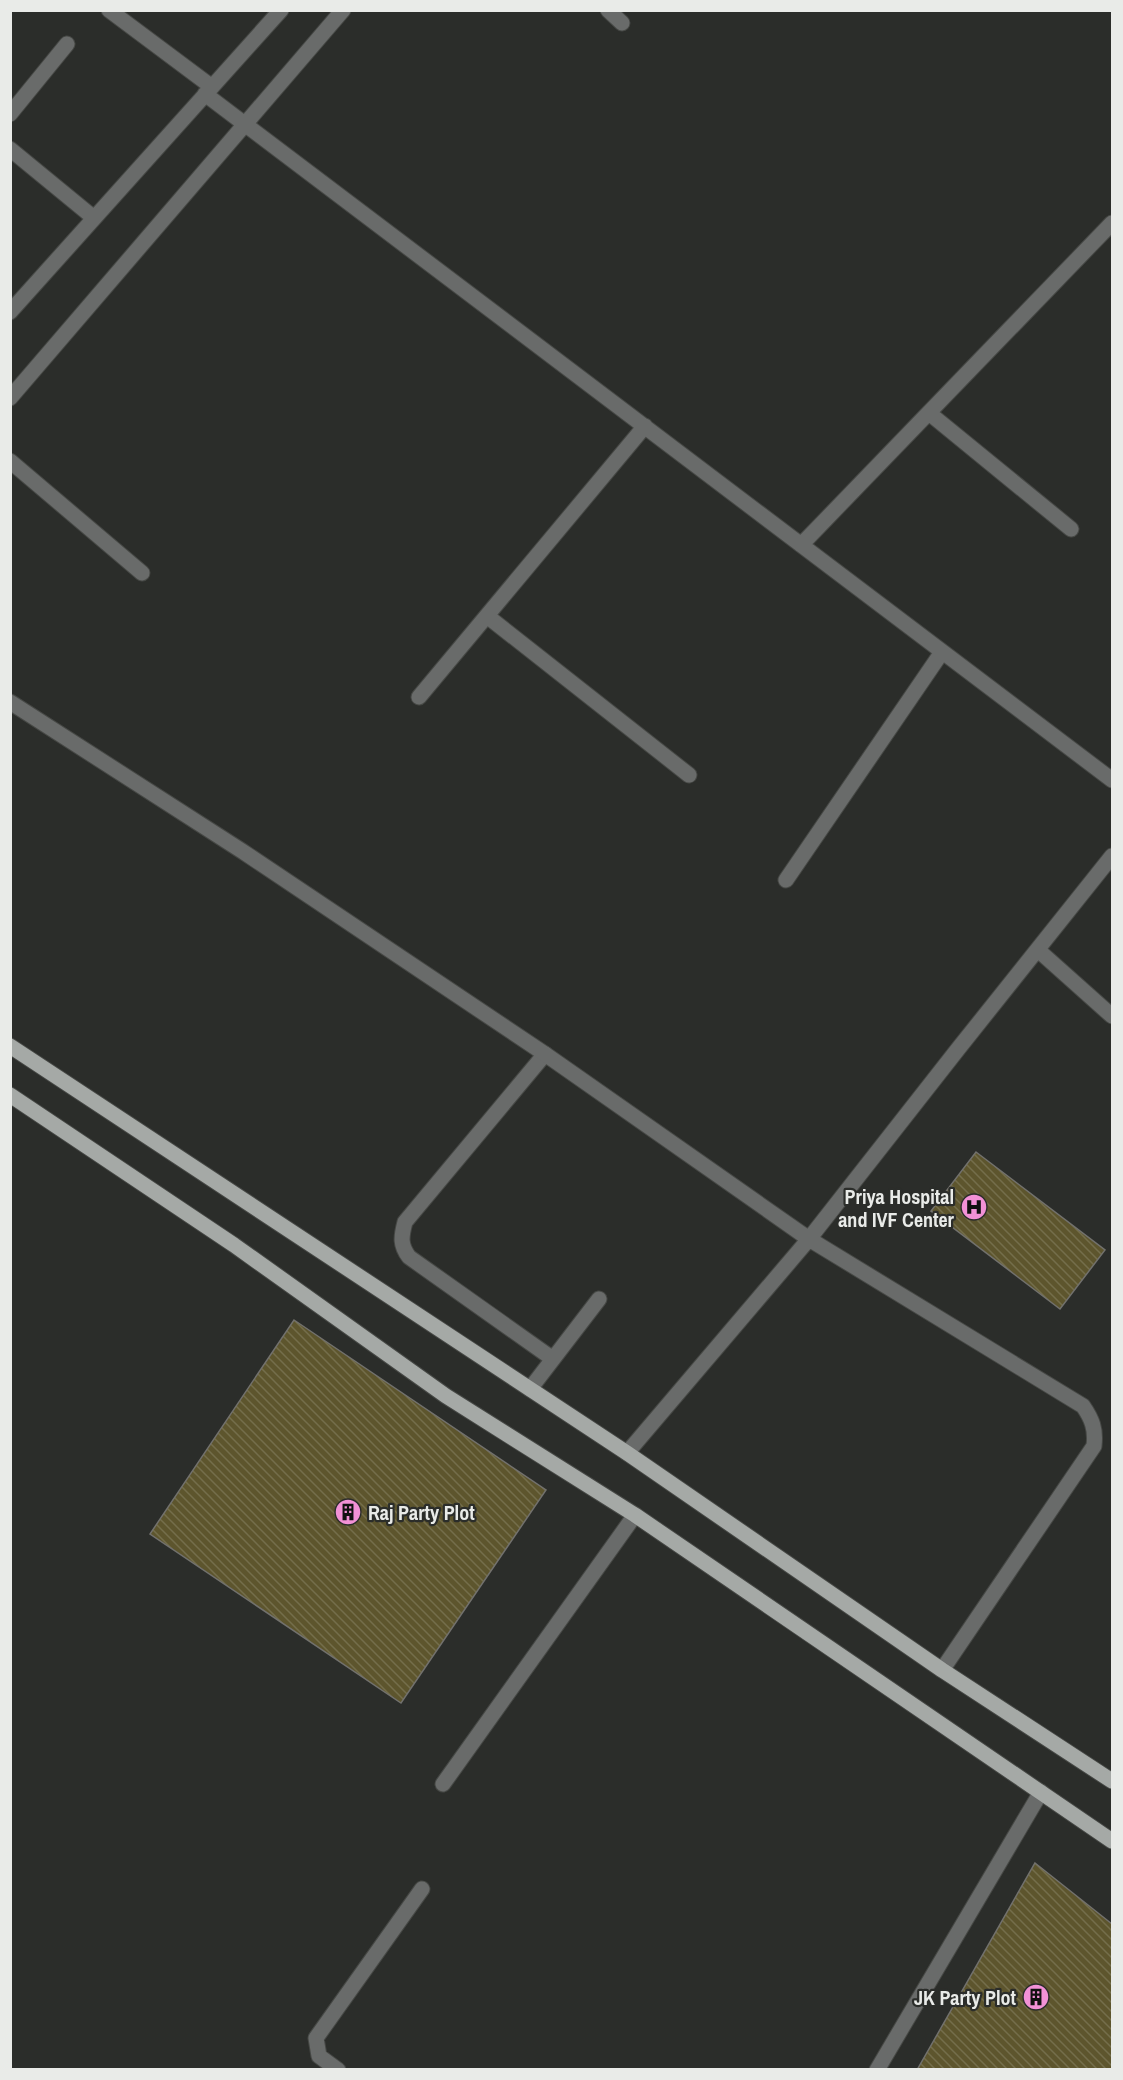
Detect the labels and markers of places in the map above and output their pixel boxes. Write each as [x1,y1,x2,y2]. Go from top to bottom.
place label: Priya Hospital and IVF Center [838,1183,955,1233]
hospital icon: Priya Hospital and IVF Center [959,1192,989,1222]
building icon: Raj Party Plot [333,1497,363,1527]
place label: Raj Party Plot [368,1499,475,1526]
building icon: JK Party Plot [1021,1982,1051,2012]
place label: JK Party Plot [914,1984,1017,2011]

